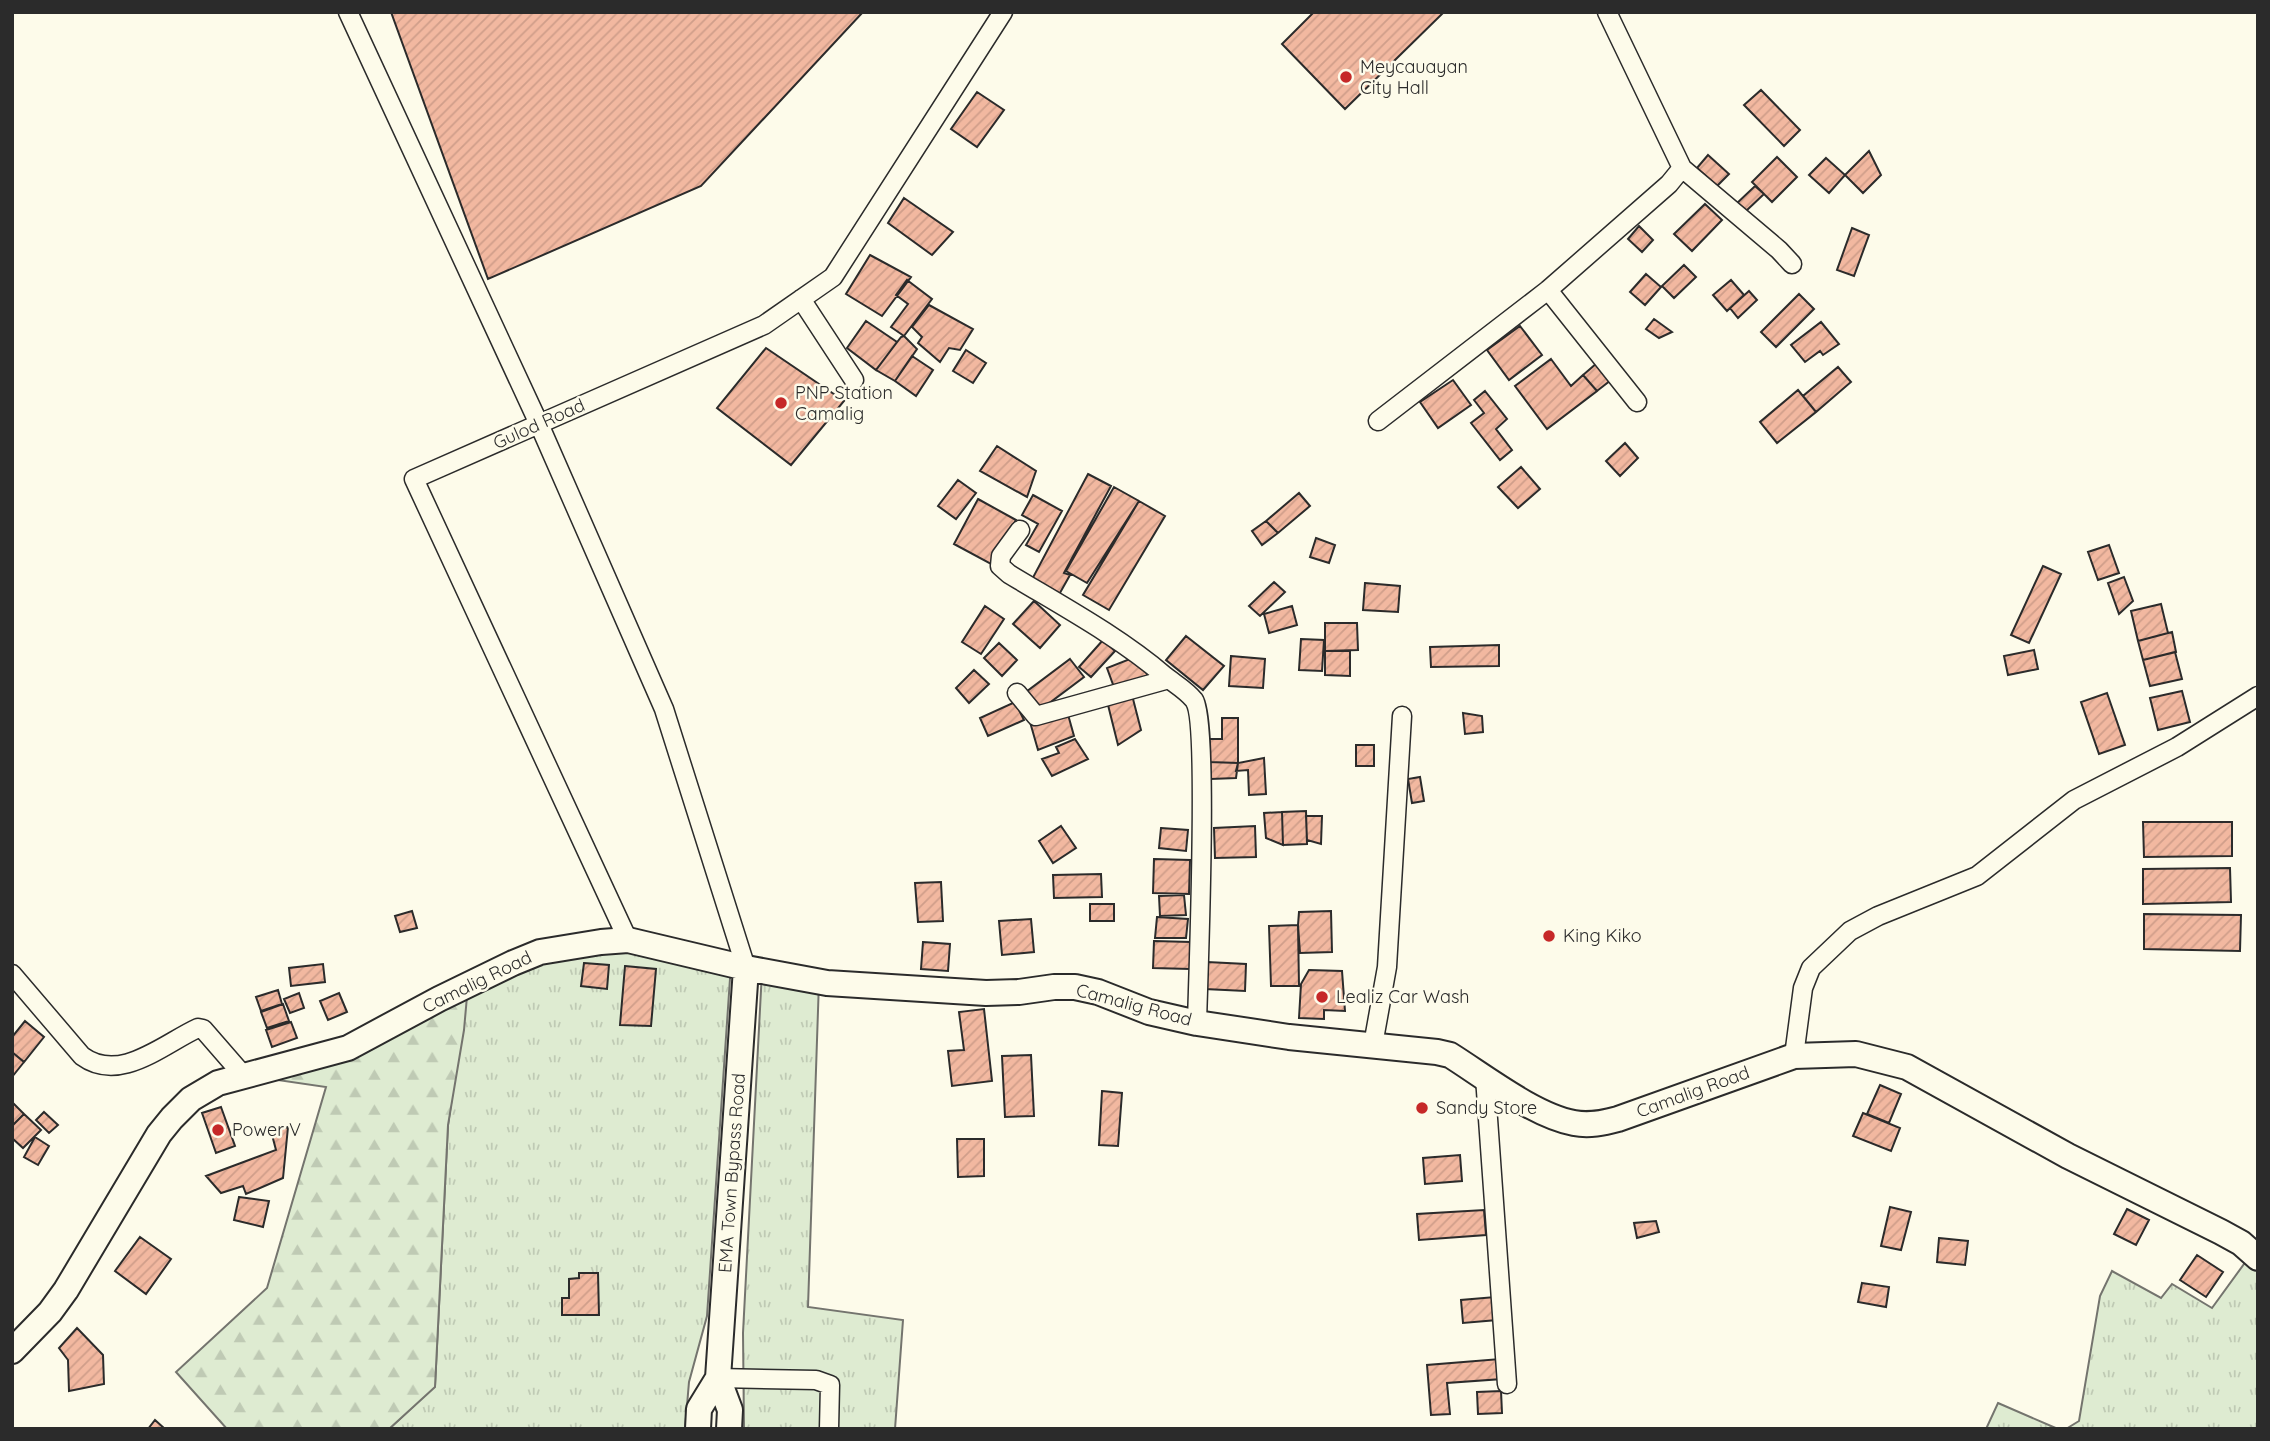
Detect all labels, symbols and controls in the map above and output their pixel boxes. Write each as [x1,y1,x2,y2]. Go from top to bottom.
place label: Meycauayan City Hall [1360,55,1468,99]
marker: Meycauayan City Hall [1338,69,1354,85]
place label: PNP Station Camalig [795,381,893,425]
street label: Gulod Road [489,393,588,454]
marker: PNP Station Camalig [773,395,789,411]
place label: King Kiko [1563,924,1642,947]
marker: King Kiko [1541,928,1557,944]
street label: Camalig Road [418,945,535,1018]
street label: Camalig Road [1074,978,1194,1031]
place label: Lealiz Car Wash [1336,985,1470,1008]
marker: Lealiz Car Wash [1314,989,1330,1005]
street label: Camalig Road [1633,1060,1753,1123]
street label: EMA Town Bypass Road [713,1072,750,1274]
place label: Sandy Store [1436,1096,1537,1119]
marker: Sandy Store [1414,1100,1430,1116]
place label: Power V [232,1118,301,1141]
marker: Power V [210,1122,226,1138]

